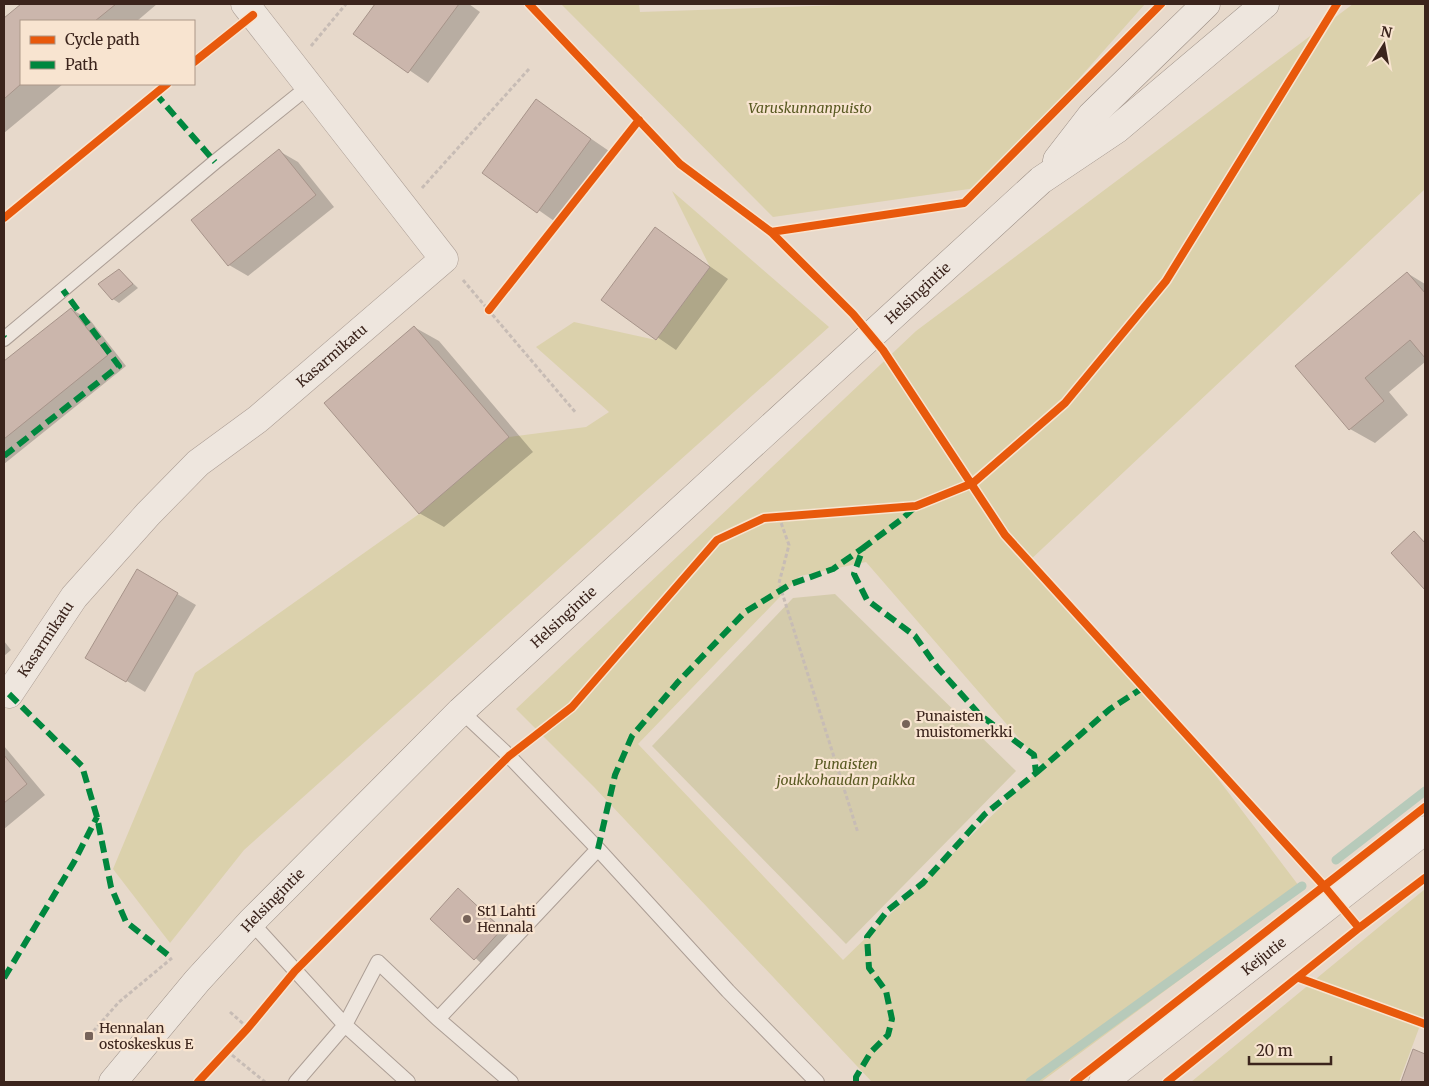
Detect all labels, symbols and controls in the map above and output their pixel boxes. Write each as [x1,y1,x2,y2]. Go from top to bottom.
legend [20,20,195,85]
north arrow [1359,20,1409,70]
text: N [1379,22,1394,42]
text: Cycle path [65,30,140,49]
text: Path [65,55,98,74]
park label: Varuskunnanpuisto [748,99,872,117]
street label: Helsingintie [881,258,954,328]
street label: Kasarmikatu [293,320,371,391]
street label: Helsingintie [527,583,600,652]
street label: Kasarmikatu [14,598,78,681]
place label: Punaisten muistomerkki [916,707,1013,741]
marker: Punaisten muistomerkki [900,718,912,730]
park label: Punaisten joukkohaudan paikka [775,755,915,789]
street label: Helsingintie [237,865,308,936]
place label: St1 Lahti Hennala [477,902,536,936]
marker: St1 Lahti Hennala [461,913,473,925]
street label: Keijutie [1238,933,1289,979]
place label: Hennalan ostoskeskus E [99,1019,193,1053]
marker: Hennalan ostoskeskus E [83,1030,95,1042]
scale bar [1249,1034,1332,1066]
text: 20 m [1256,1041,1293,1060]

